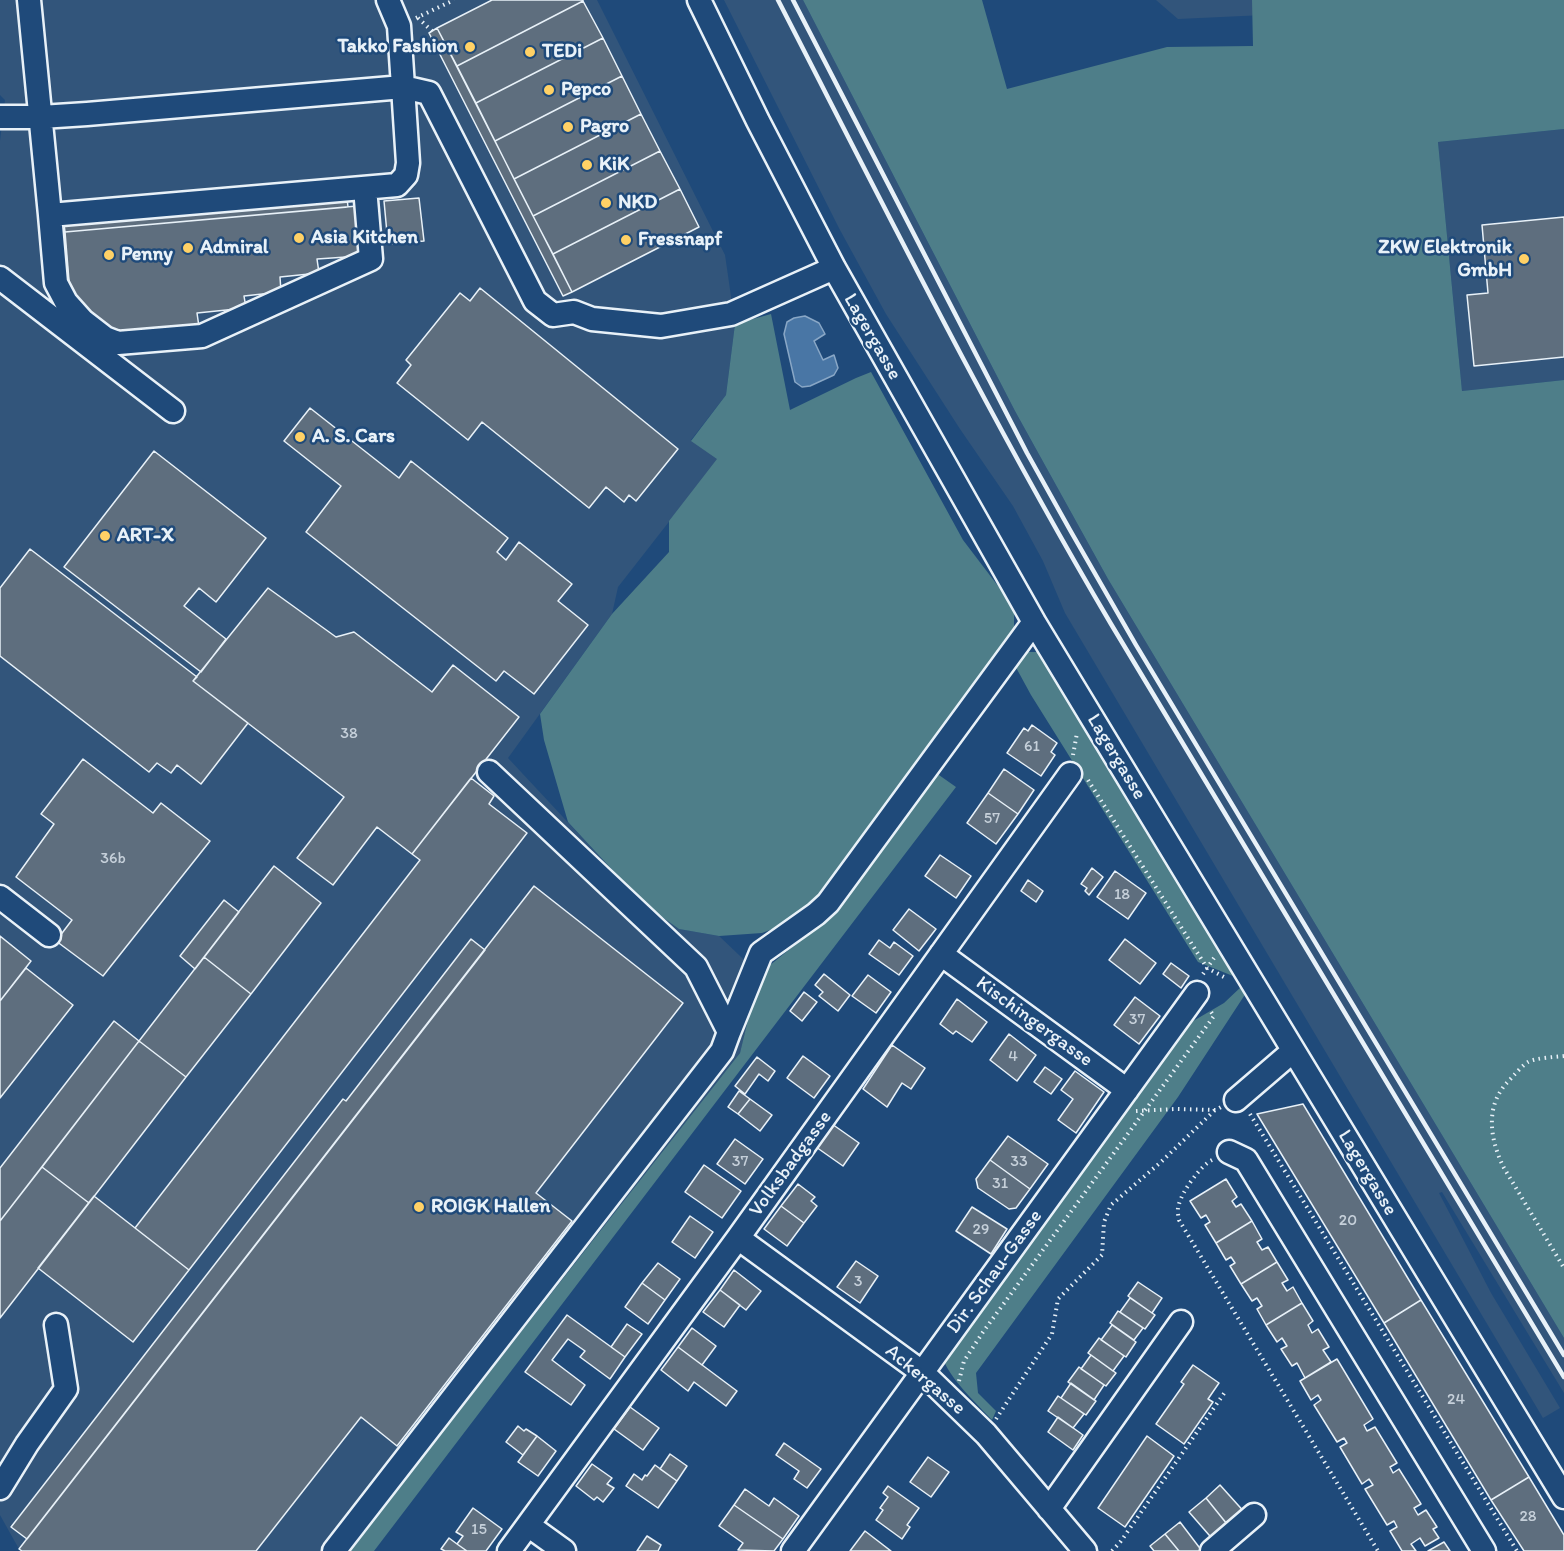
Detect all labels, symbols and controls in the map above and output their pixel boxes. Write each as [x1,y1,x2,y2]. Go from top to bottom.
place label: Takko Fashion [337,35,458,59]
marker: Takko Fashion [463,40,477,54]
place label: TEDi [542,40,582,64]
marker: TEDi [523,45,537,59]
place label: Pepco [561,78,611,102]
marker: Pepco [542,83,556,97]
place label: Pagro [580,115,629,139]
marker: Pagro [561,120,575,134]
place label: KiK [599,153,629,177]
marker: KiK [580,158,594,172]
place label: NKD [618,191,657,215]
marker: NKD [599,196,613,210]
place label: Asia Kitchen [311,226,418,250]
place label: Fressnapf [638,228,722,252]
marker: Asia Kitchen [292,231,306,245]
marker: Fressnapf [619,233,633,247]
place label: Admiral [200,236,268,260]
place label: ZKW Elektronik GmbH [1378,236,1512,283]
marker: Admiral [181,241,195,255]
place label: Penny [121,243,173,267]
marker: Penny [102,248,116,262]
marker: ZKW Elektronik GmbH [1517,252,1531,266]
street label: Lagergasse [838,290,906,384]
place label: A. S. Cars [312,425,395,449]
marker: A. S. Cars [293,430,307,444]
place label: ART-X [117,524,174,548]
marker: ART-X [98,529,112,543]
street label: Lagergasse [1081,710,1151,804]
house number: 38 [340,724,358,744]
house number: 61 [1024,737,1040,757]
house number: 57 [984,809,1000,829]
house number: 36b [100,849,126,869]
house number: 18 [1114,885,1130,905]
street label: Kischingergasse [971,972,1097,1072]
house number: 37 [1129,1010,1145,1030]
house number: 4 [1008,1047,1018,1067]
street label: Volksbadgasse [745,1106,837,1222]
street label: Lagergasse [1332,1126,1402,1220]
house number: 37 [732,1152,748,1172]
house number: 33 [1010,1152,1028,1172]
house number: 31 [992,1174,1008,1194]
place label: ROIGK Hallen [431,1195,550,1219]
marker: ROIGK Hallen [412,1200,426,1214]
street label: Dir. Schau-Gasse [942,1205,1048,1339]
house number: 20 [1339,1211,1357,1231]
house number: 29 [973,1220,989,1240]
house number: 3 [854,1272,862,1292]
street label: Ackergasse [880,1339,970,1421]
house number: 24 [1447,1390,1465,1410]
house number: 28 [1519,1507,1537,1527]
house number: 15 [471,1520,487,1540]

